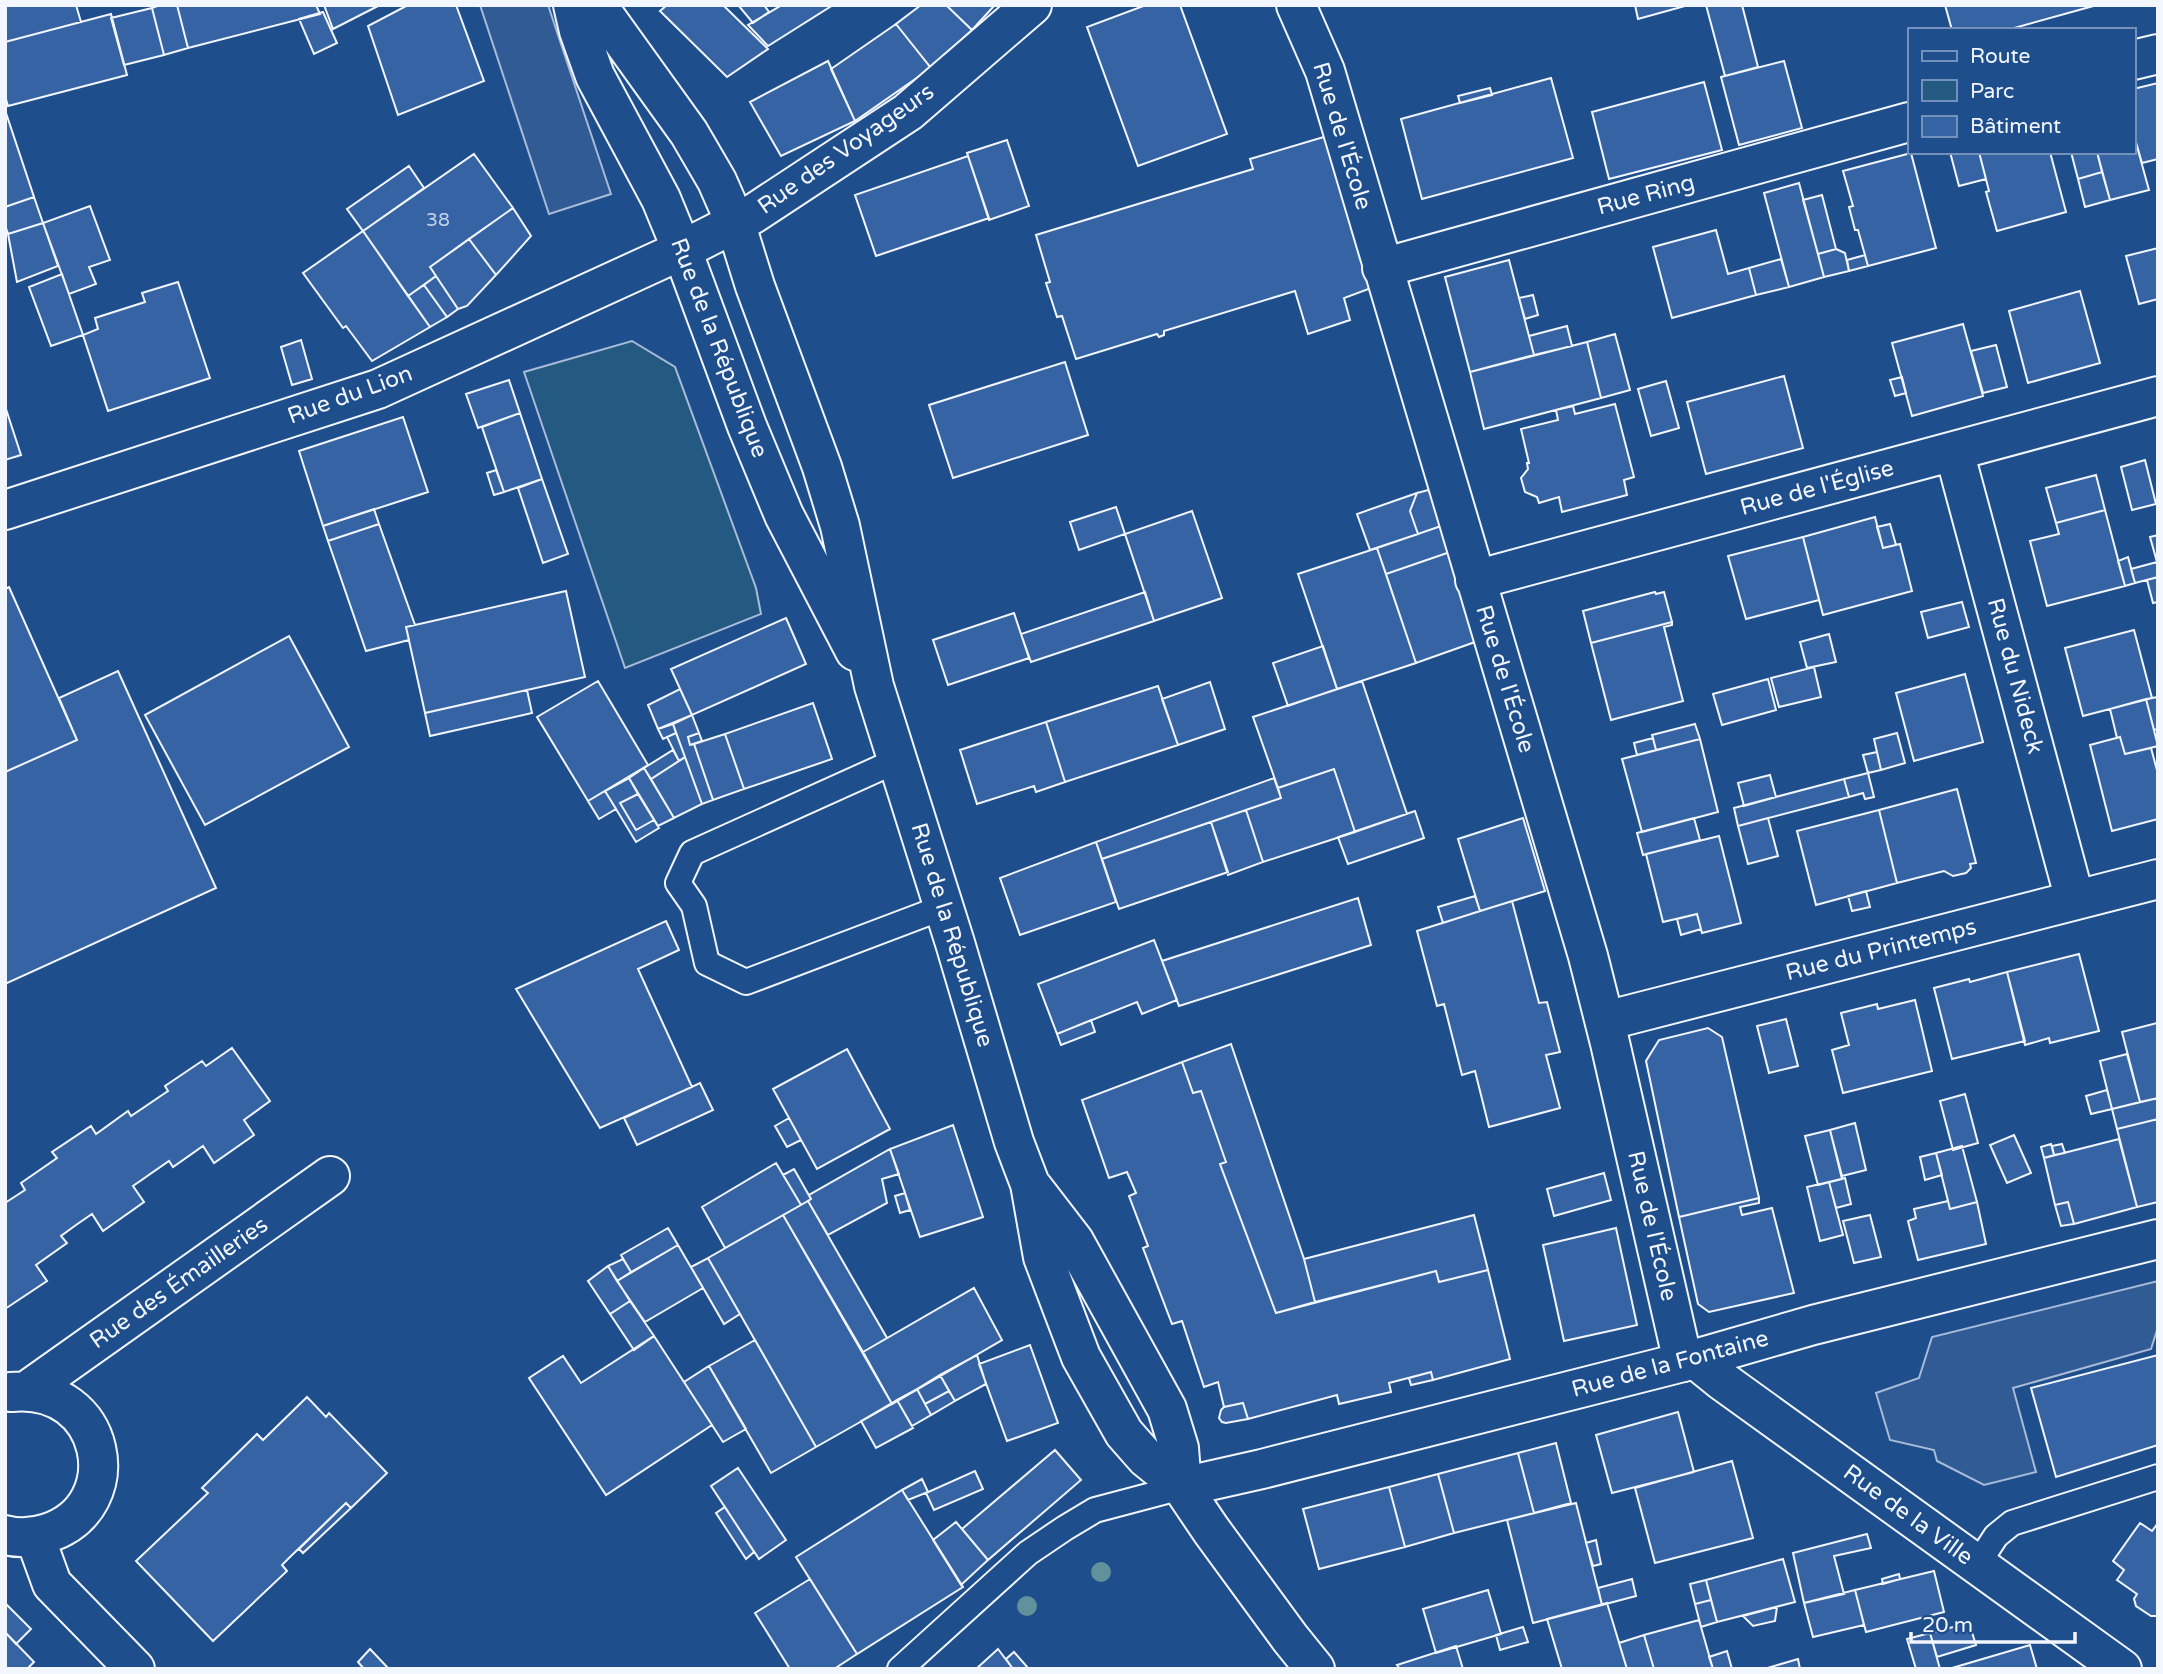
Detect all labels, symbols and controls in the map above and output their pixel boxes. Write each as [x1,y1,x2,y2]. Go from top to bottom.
legend [1908,28,2135,154]
text: Route [1970,44,2030,69]
street label: Rue de l'École [1306,59,1378,213]
street label: Rue des Voyageurs [752,78,940,220]
text: Parc [1970,79,2014,104]
text: Bâtiment [1970,114,2061,139]
street label: Rue Ring [1594,169,1698,221]
house number: 38 [426,209,450,231]
street label: Rue de la République [664,234,774,462]
street label: Rue du Lion [284,359,416,431]
street label: Rue de l'Église [1737,454,1897,522]
street label: Rue du Nideck [1981,595,2049,757]
street label: Rue de l'École [1469,602,1541,756]
street label: Rue de la République [905,820,999,1050]
street label: Rue du Printemps [1783,913,1979,987]
street label: Rue de l'École [1621,1148,1683,1304]
street label: Rue des Émailleries [84,1211,274,1355]
street label: Rue de la Fontaine [1568,1324,1772,1404]
street label: Rue de la Ville [1838,1459,1978,1571]
scale bar [1911,1600,2076,1644]
text: 20 m [1922,1613,1973,1638]

